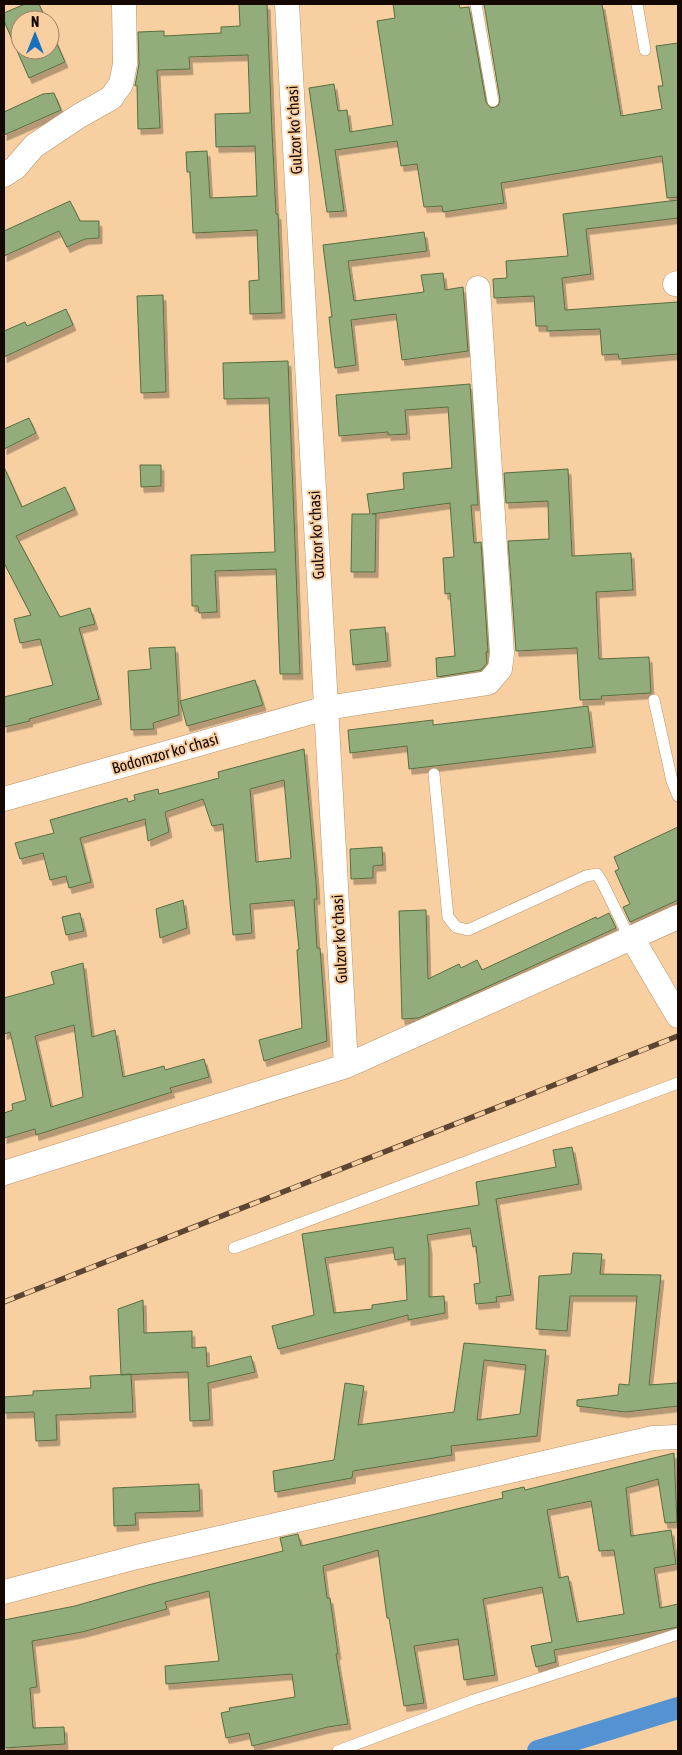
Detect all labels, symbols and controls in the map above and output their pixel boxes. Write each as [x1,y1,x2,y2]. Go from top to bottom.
north arrow [10,10,60,60]
text: N [31,14,39,30]
street label: Gulzor koʻchasi [283,85,305,175]
street label: Gulzor koʻchasi [305,490,327,580]
street label: Bodomzor koʻchasi [110,729,220,777]
street label: Gulzor koʻchasi [328,894,350,984]

